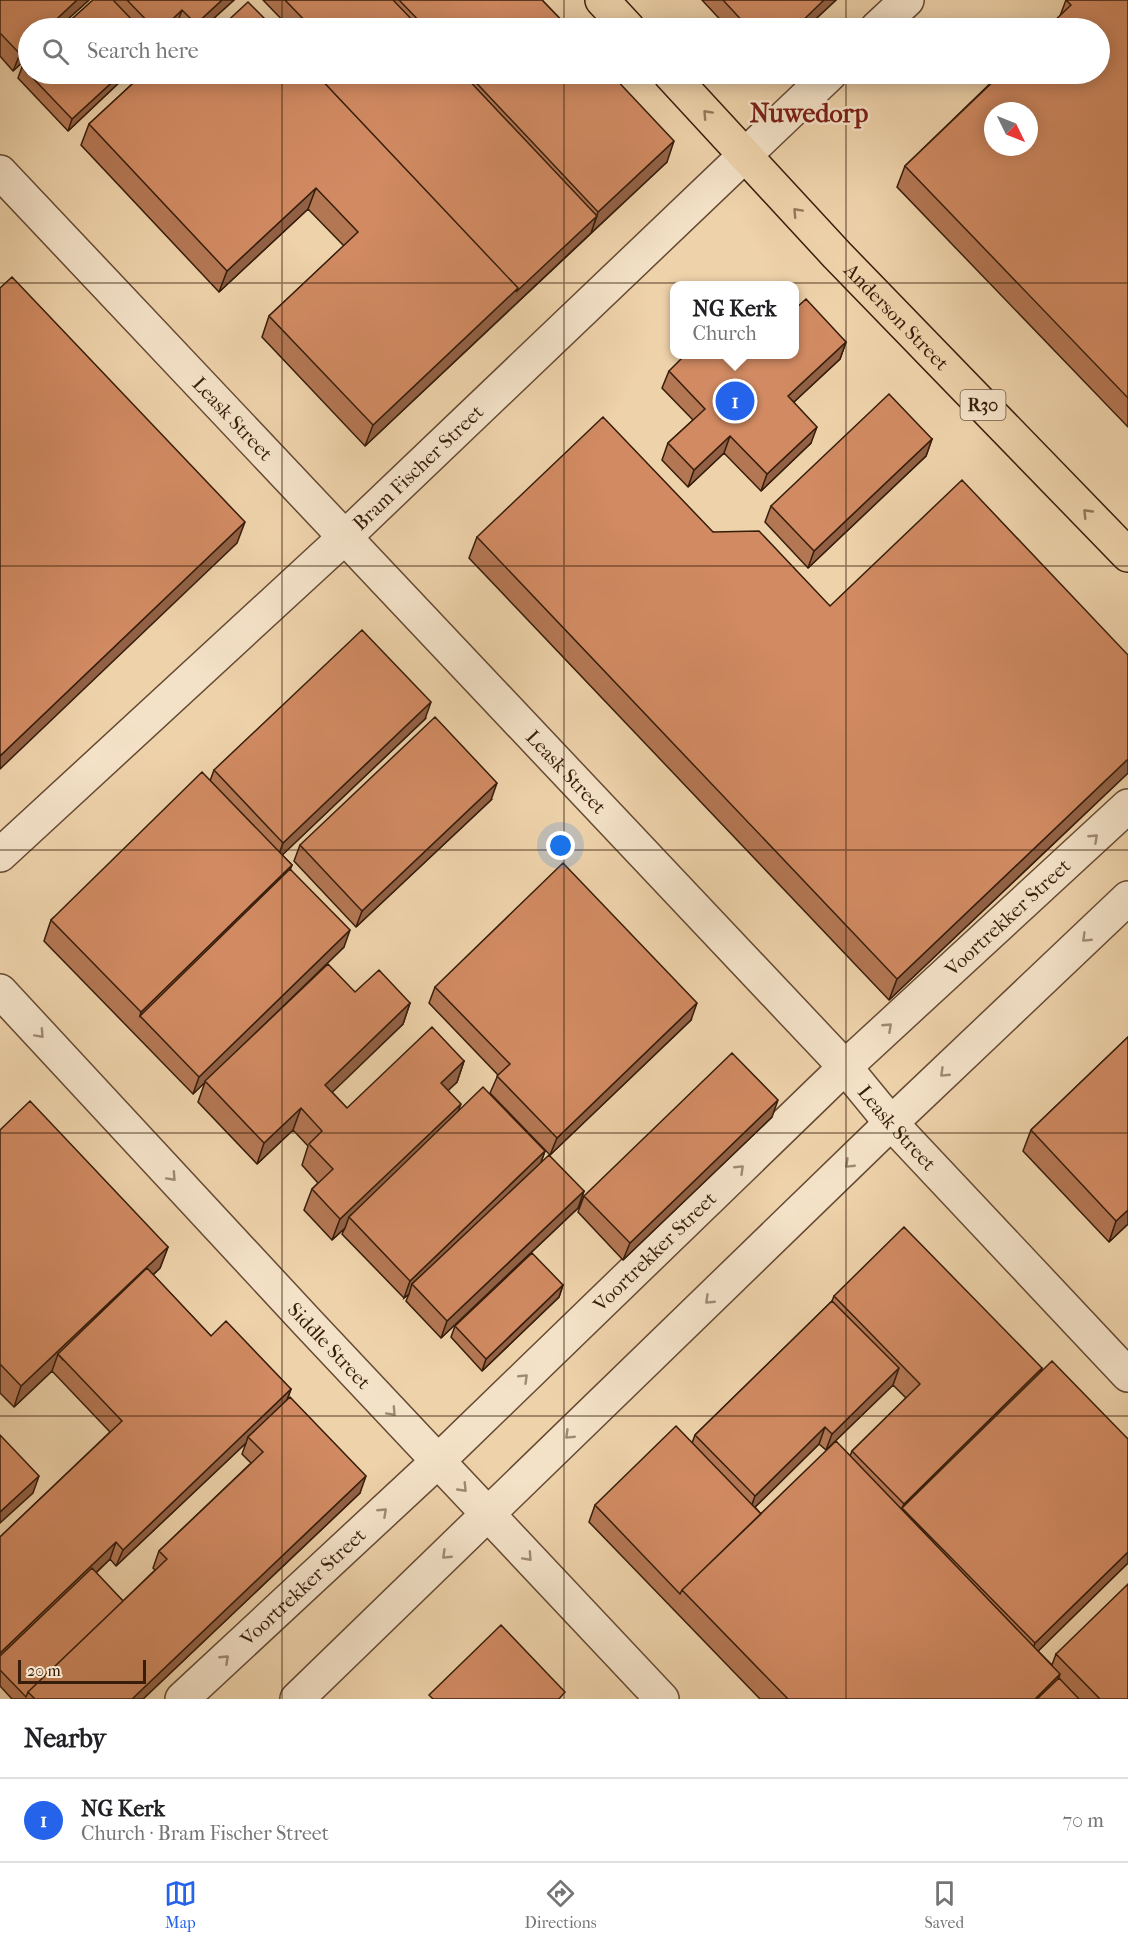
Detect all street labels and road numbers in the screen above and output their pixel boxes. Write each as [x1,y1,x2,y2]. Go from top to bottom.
street label: Anderson Street [839,258,953,375]
street label: Leask Street [188,372,277,465]
road number: R30 [960,390,1006,420]
street label: Bram Fischer Street [348,400,488,535]
street label: Leask Street [521,726,611,819]
street label: Voortrekker Street [940,854,1075,982]
street label: Leask Street [853,1081,941,1175]
street label: Voortrekker Street [588,1187,721,1317]
street label: Siddle Street [283,1298,375,1394]
street label: Voortrekker Street [235,1523,370,1651]

